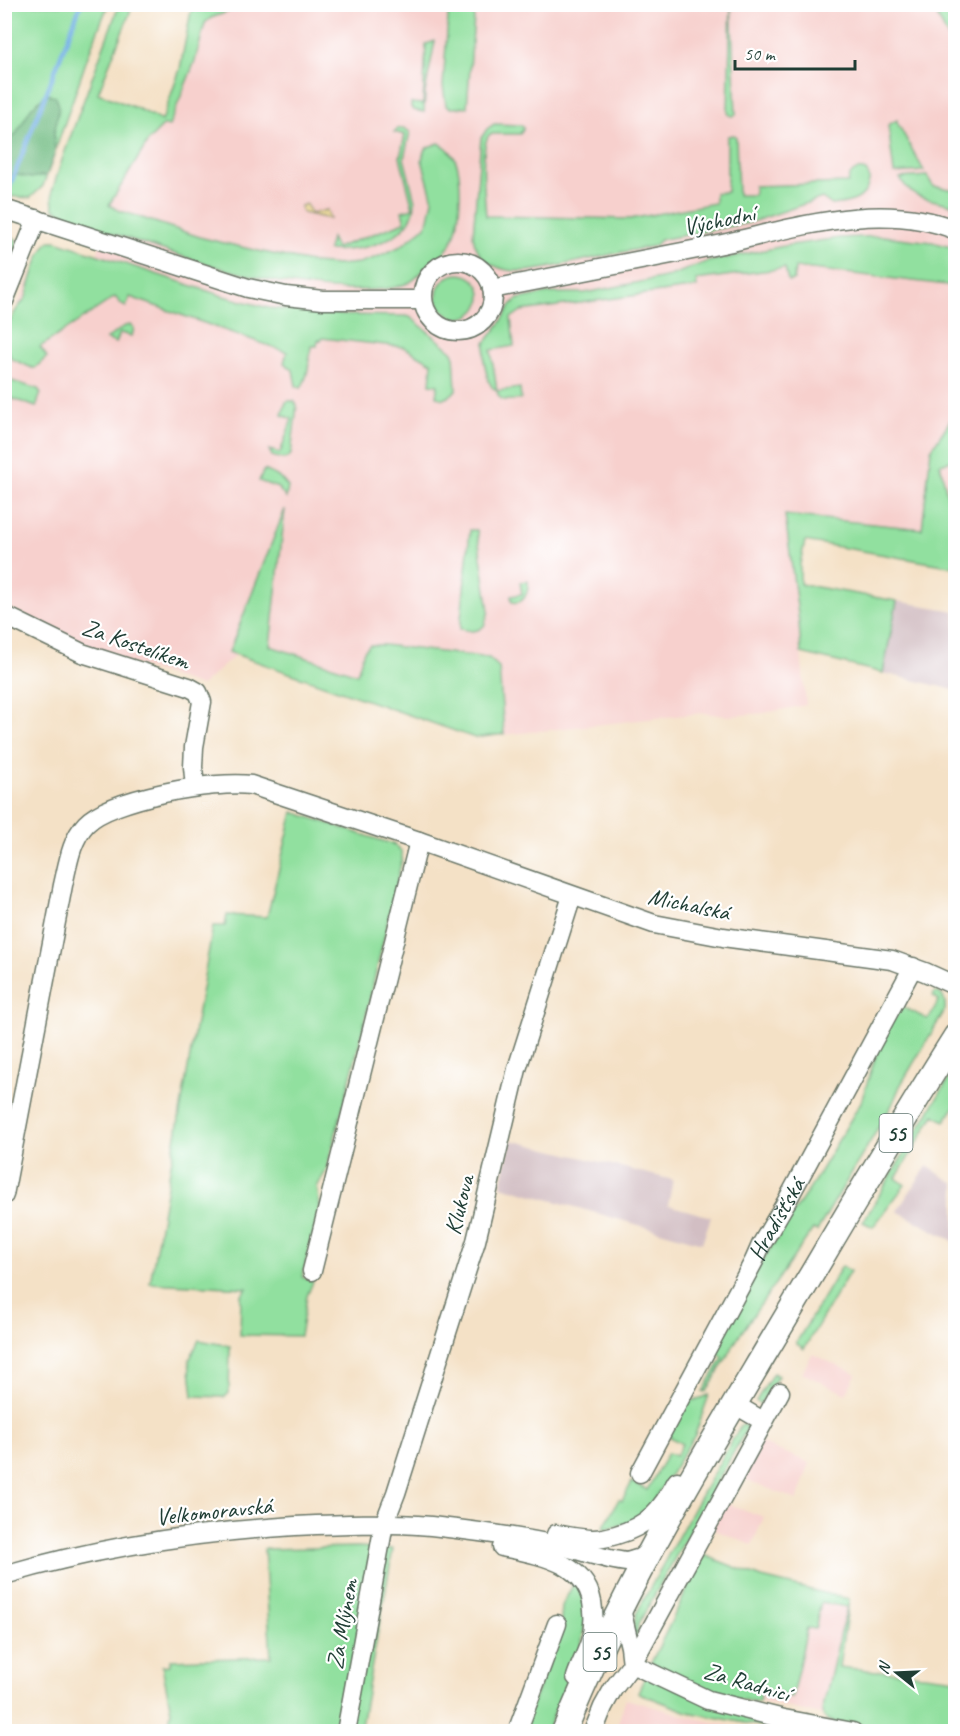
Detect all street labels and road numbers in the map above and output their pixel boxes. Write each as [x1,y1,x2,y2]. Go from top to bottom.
street label: Východní [680,197,762,242]
street label: Za Kostelíkem [78,612,195,677]
street label: Michalská [646,881,735,928]
road number: 55 [880,1114,912,1152]
street label: Klukova [437,1170,481,1238]
street label: Hradišťská [741,1171,813,1265]
street label: Velkomoravská [154,1490,276,1532]
street label: Za Mlýnem [319,1575,365,1671]
road number: 55 [584,1633,616,1671]
street label: Za Radnicí [701,1655,798,1710]

